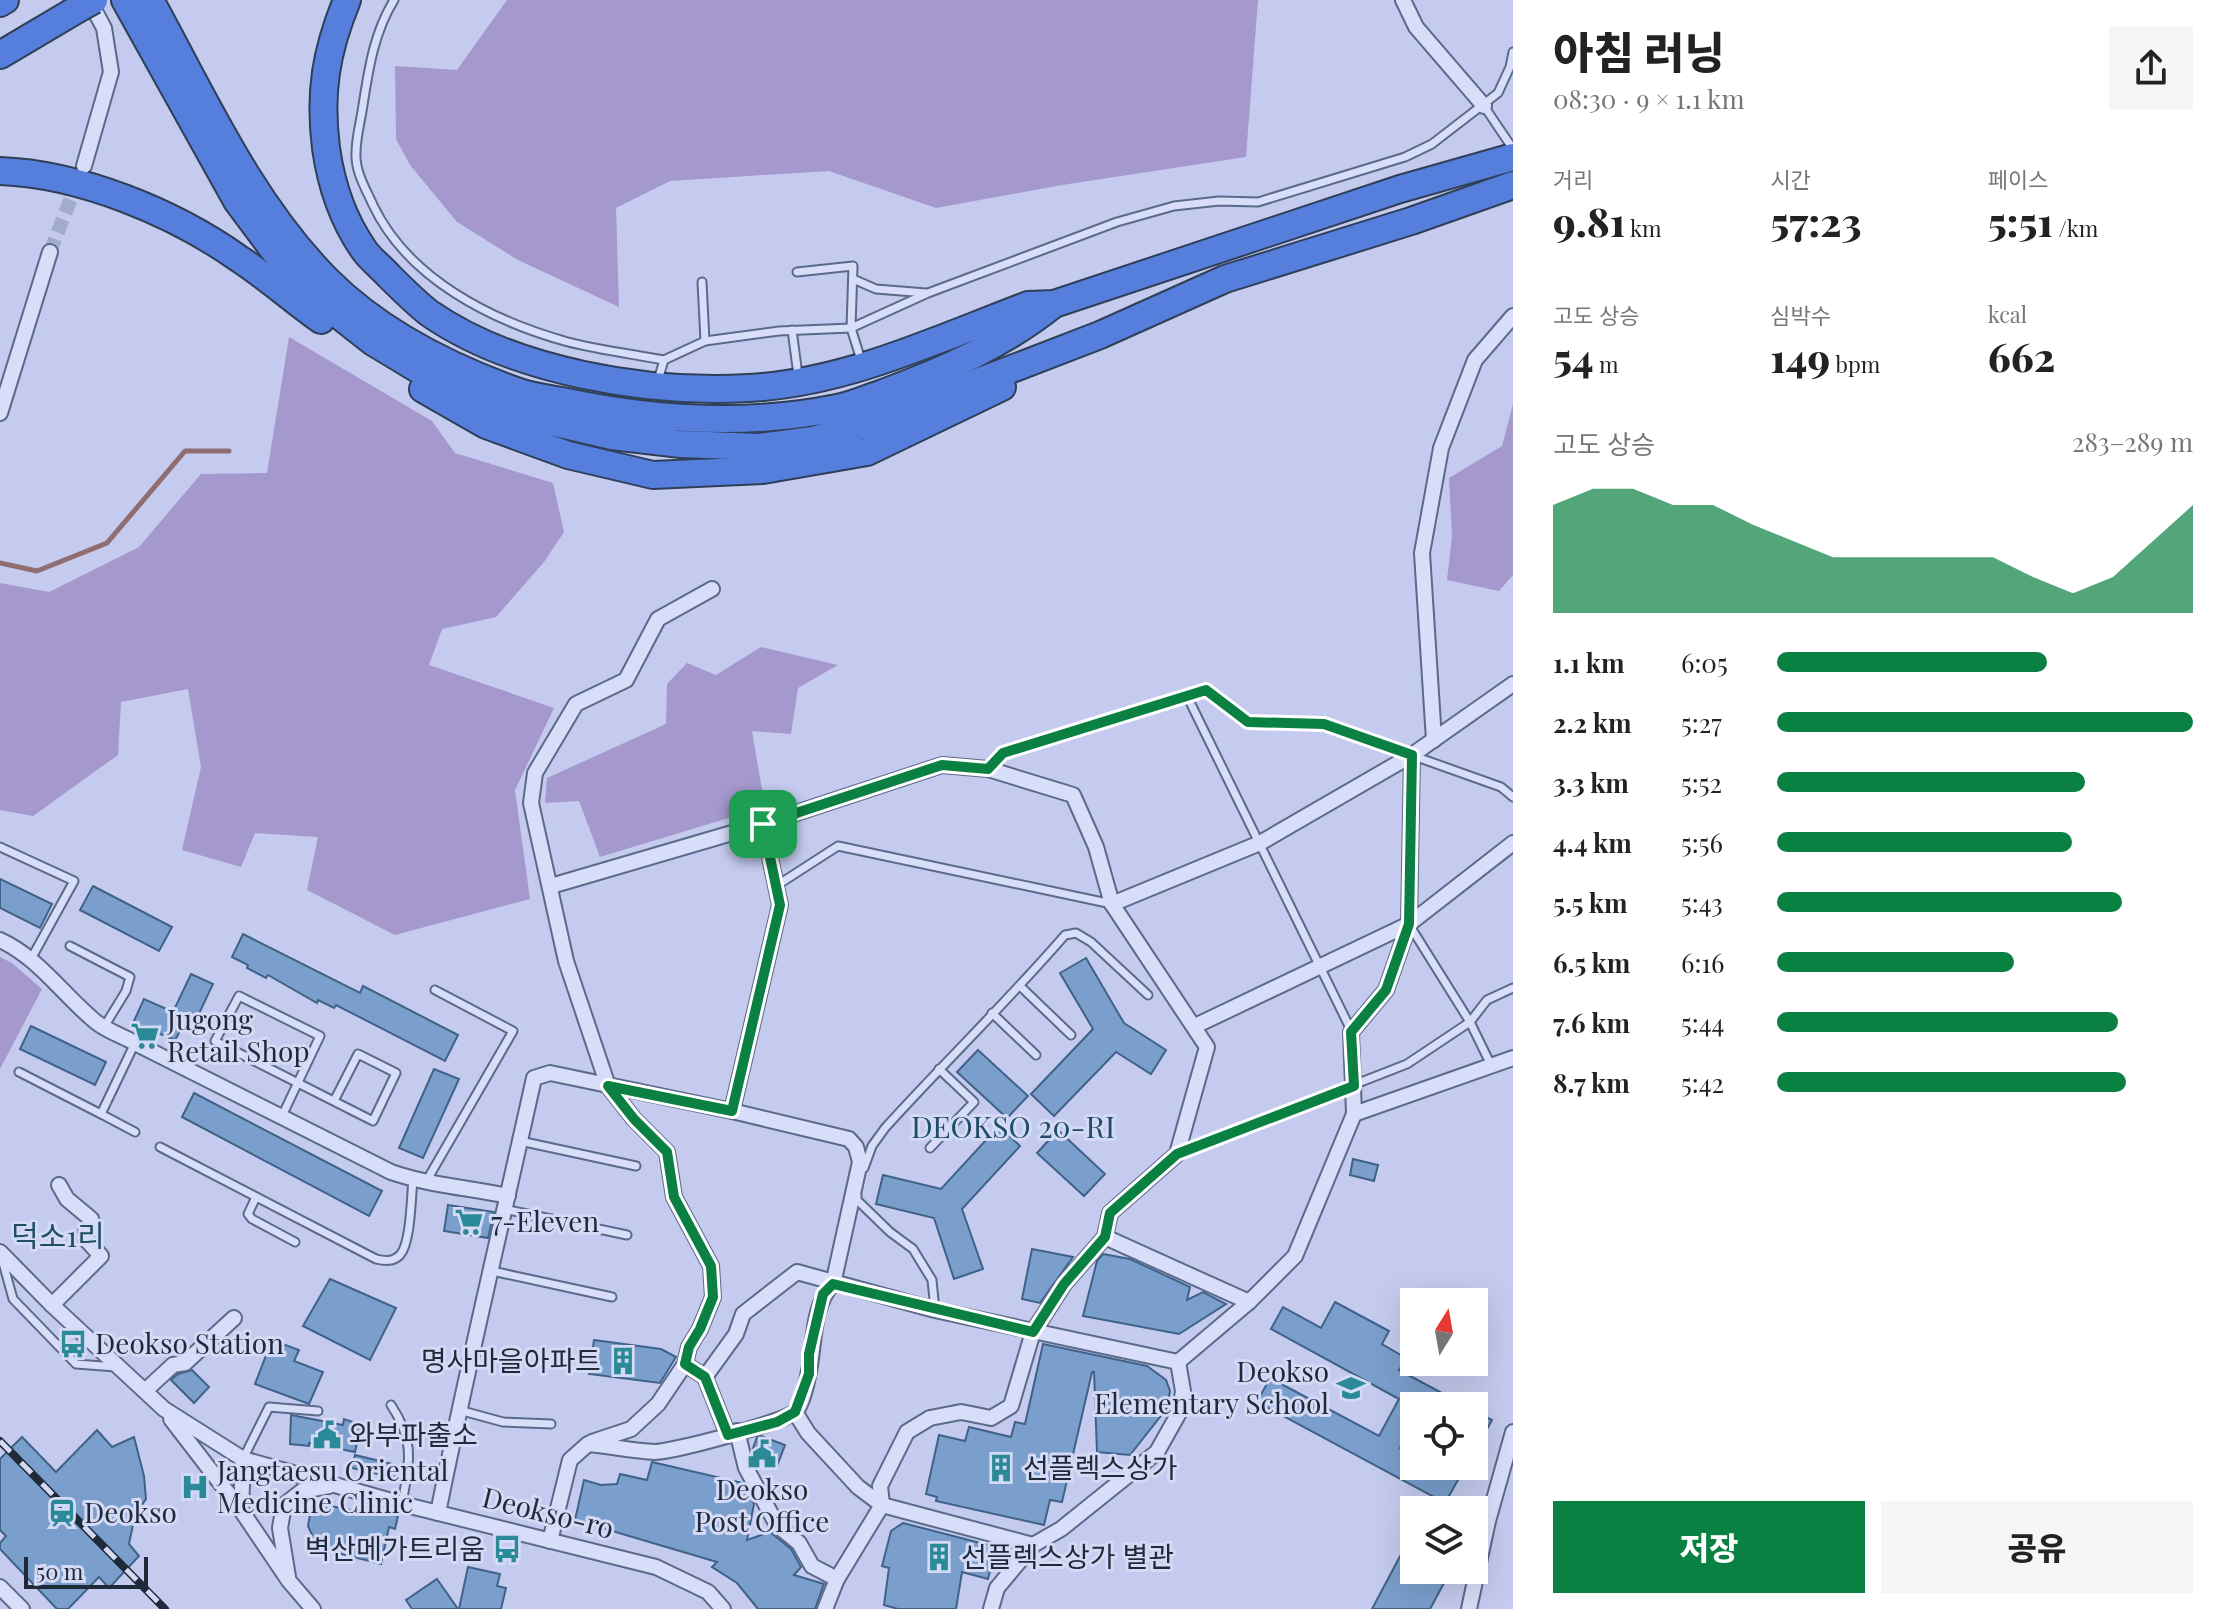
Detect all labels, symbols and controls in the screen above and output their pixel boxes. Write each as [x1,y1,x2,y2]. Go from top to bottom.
text: 아침 러닝 [1553,21,1725,80]
button: share [2109,26,2193,110]
text: 08:30 · 9 × 1.1 km [1553,81,1745,116]
text: 거리 [1553,164,1593,194]
text: 시간 [1770,164,1811,194]
text: 페이스 [1988,164,2048,194]
text: 9.81 [1553,194,1625,247]
text: 57:23 [1770,194,1862,247]
text: 5:51 [1988,194,2053,247]
text: km [1625,213,1662,243]
text: /km [2053,213,2098,243]
text: kcal [1988,299,2027,329]
text: 고도 상승 [1553,300,1639,330]
text: 심박수 [1770,300,1831,330]
text: 662 [1988,329,2055,382]
text: 54 [1553,330,1594,383]
text: 149 [1770,330,1830,383]
text: m [1594,349,1619,379]
text: bpm [1830,349,1880,379]
text: 283–289 m [2072,424,2193,459]
text: 고도 상승 [1553,426,1655,461]
text: 1.1 km [1553,645,1624,680]
text: 6:05 [1681,645,1728,680]
text: 2.2 km [1553,705,1631,740]
text: 5:27 [1681,705,1722,740]
text: 3.3 km [1553,765,1629,800]
text: 5:52 [1681,765,1722,800]
pin [729,790,797,858]
icon: arrive [741,802,785,846]
text: 4.4 km [1553,825,1632,860]
text: 5:56 [1681,825,1723,860]
text: 5.5 km [1553,885,1628,920]
text: 5:43 [1681,885,1723,920]
text: 6.5 km [1553,945,1630,980]
text: 6:16 [1681,945,1724,980]
place label: Jugong Retail Shop [166,1000,310,1069]
text: 7.6 km [1553,1005,1630,1040]
text: 5:44 [1681,1005,1724,1040]
supermarket icon: Jugong Retail Shop [130,1021,160,1051]
text: 8.7 km [1553,1065,1630,1100]
text: 5:42 [1681,1065,1724,1100]
district label: DEOKSO 20-RI [911,1106,1115,1146]
place label: 7-Eleven [491,1202,599,1239]
supermarket icon: 7-Eleven [454,1207,484,1237]
district label: 덕소1리 [11,1215,105,1255]
north arrow [1400,1288,1488,1376]
map controls [1400,1288,1488,1584]
place label: Deokso Station [95,1324,284,1361]
bus stop icon: Deokso Station [58,1329,88,1359]
place label: 명사마을아파트 [421,1341,601,1378]
building icon: 명사마을아파트 [608,1346,638,1376]
place label: Deokso Elementary School [1094,1352,1329,1421]
school or university icon: Deokso Elementary School [1336,1373,1366,1403]
button: locate [1400,1392,1488,1480]
place label: 와부파출소 [349,1415,478,1452]
public building icon: 와부파출소 [312,1420,342,1450]
public building icon: Deokso Post Office [747,1439,777,1469]
place label: 선플렉스상가 [1023,1448,1178,1485]
place label: Jangtaesu Oriental Medicine Clinic [216,1451,449,1520]
building icon: 선플렉스상가 [986,1453,1016,1483]
place label: Deokso Post Office [695,1470,829,1539]
hospital icon: Jangtaesu Oriental Medicine Clinic [180,1472,210,1502]
street label: Deokso-ro [479,1477,618,1546]
place label: Deokso [84,1493,177,1530]
button: layers [1400,1496,1488,1584]
station icon: Deokso [47,1498,77,1528]
button: 저장 [1553,1501,1865,1593]
button: 공유 [1881,1501,2193,1593]
place label: 벽산메가트리움 [305,1529,485,1566]
bus stop icon: 벽산메가트리움 [492,1534,522,1564]
place label: 선플렉스상가 별관 [961,1537,1174,1574]
building icon: 선플렉스상가 별관 [924,1542,954,1572]
scale bar [24,1553,148,1589]
text: 50 m [36,1556,83,1586]

